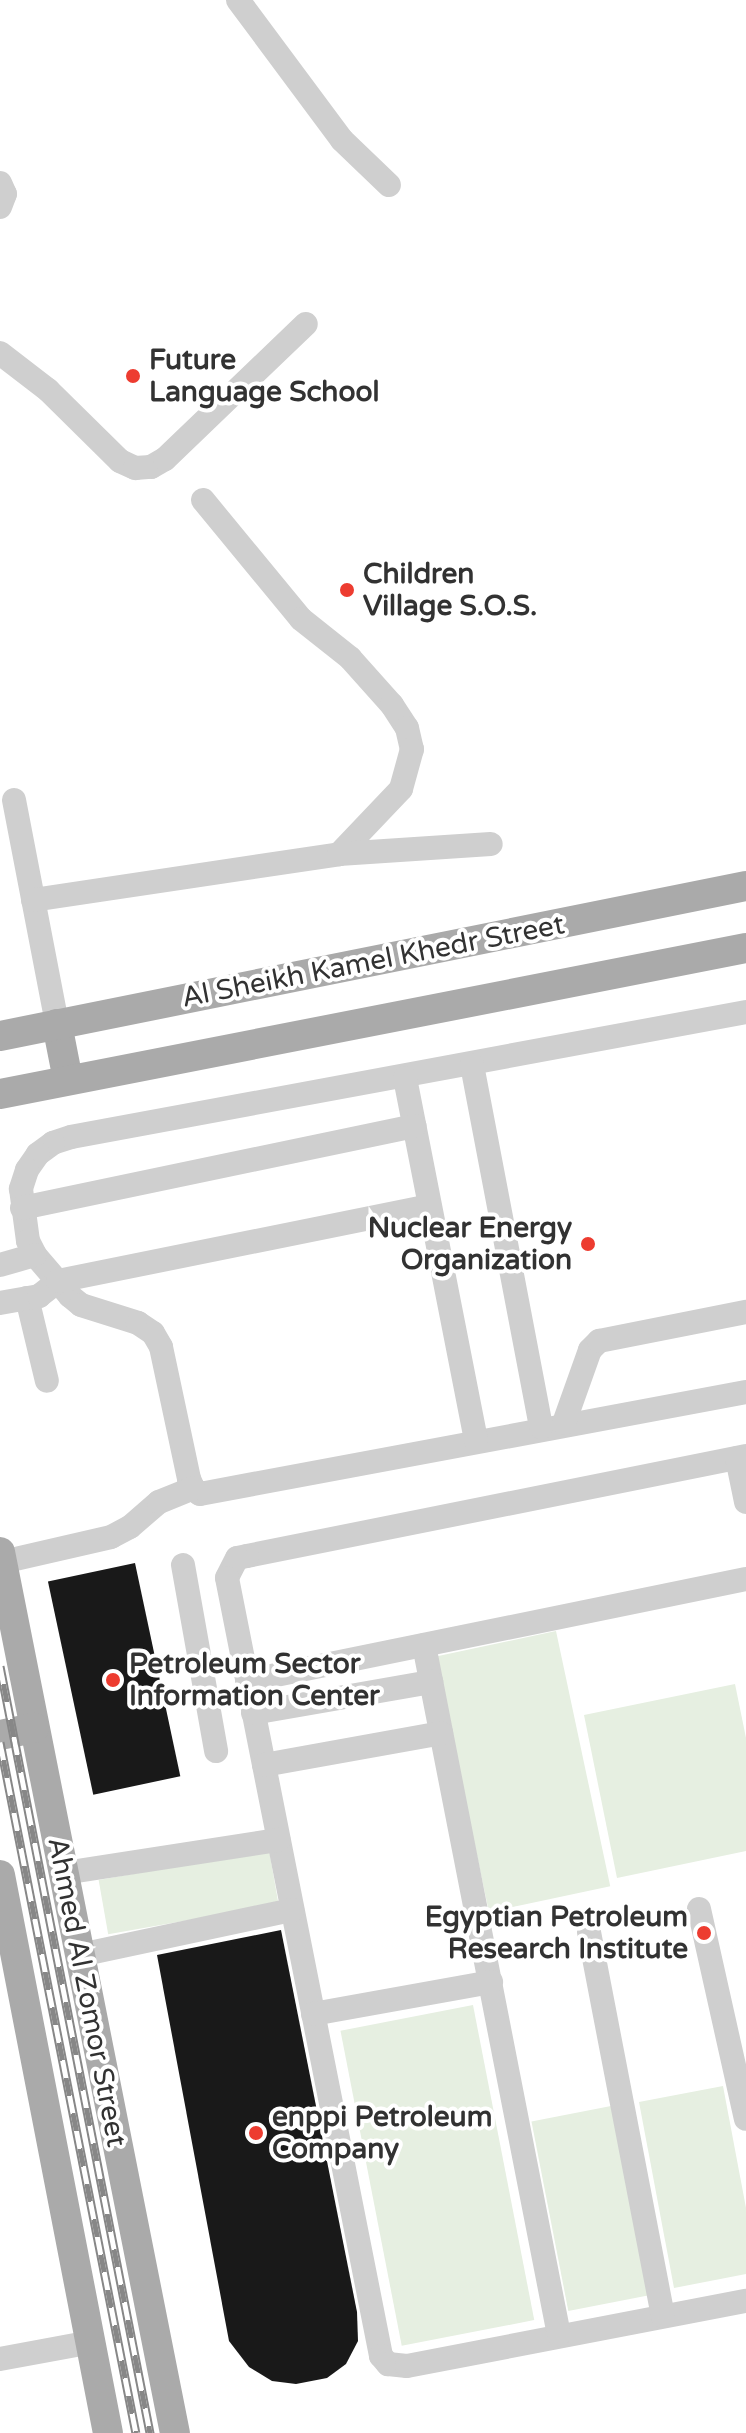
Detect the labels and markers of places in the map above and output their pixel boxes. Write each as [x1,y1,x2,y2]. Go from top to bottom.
place label: Future Language School [149,343,379,409]
marker: Future Language School [124,367,142,385]
place label: Children Village S.O.S. [363,557,537,623]
marker: Children Village S.O.S. [338,581,356,599]
place label: Nuclear Energy Organization [368,1211,572,1277]
marker: Nuclear Energy Organization [579,1235,597,1253]
place label: Petroleum Sector Information Center [129,1647,380,1713]
marker: Petroleum Sector Information Center [104,1671,122,1689]
place label: Egyptian Petroleum Research Institute [425,1900,688,1966]
marker: Egyptian Petroleum Research Institute [695,1924,713,1942]
place label: enppi Petroleum Company [272,2100,492,2166]
marker: enppi Petroleum Company [247,2124,265,2142]

